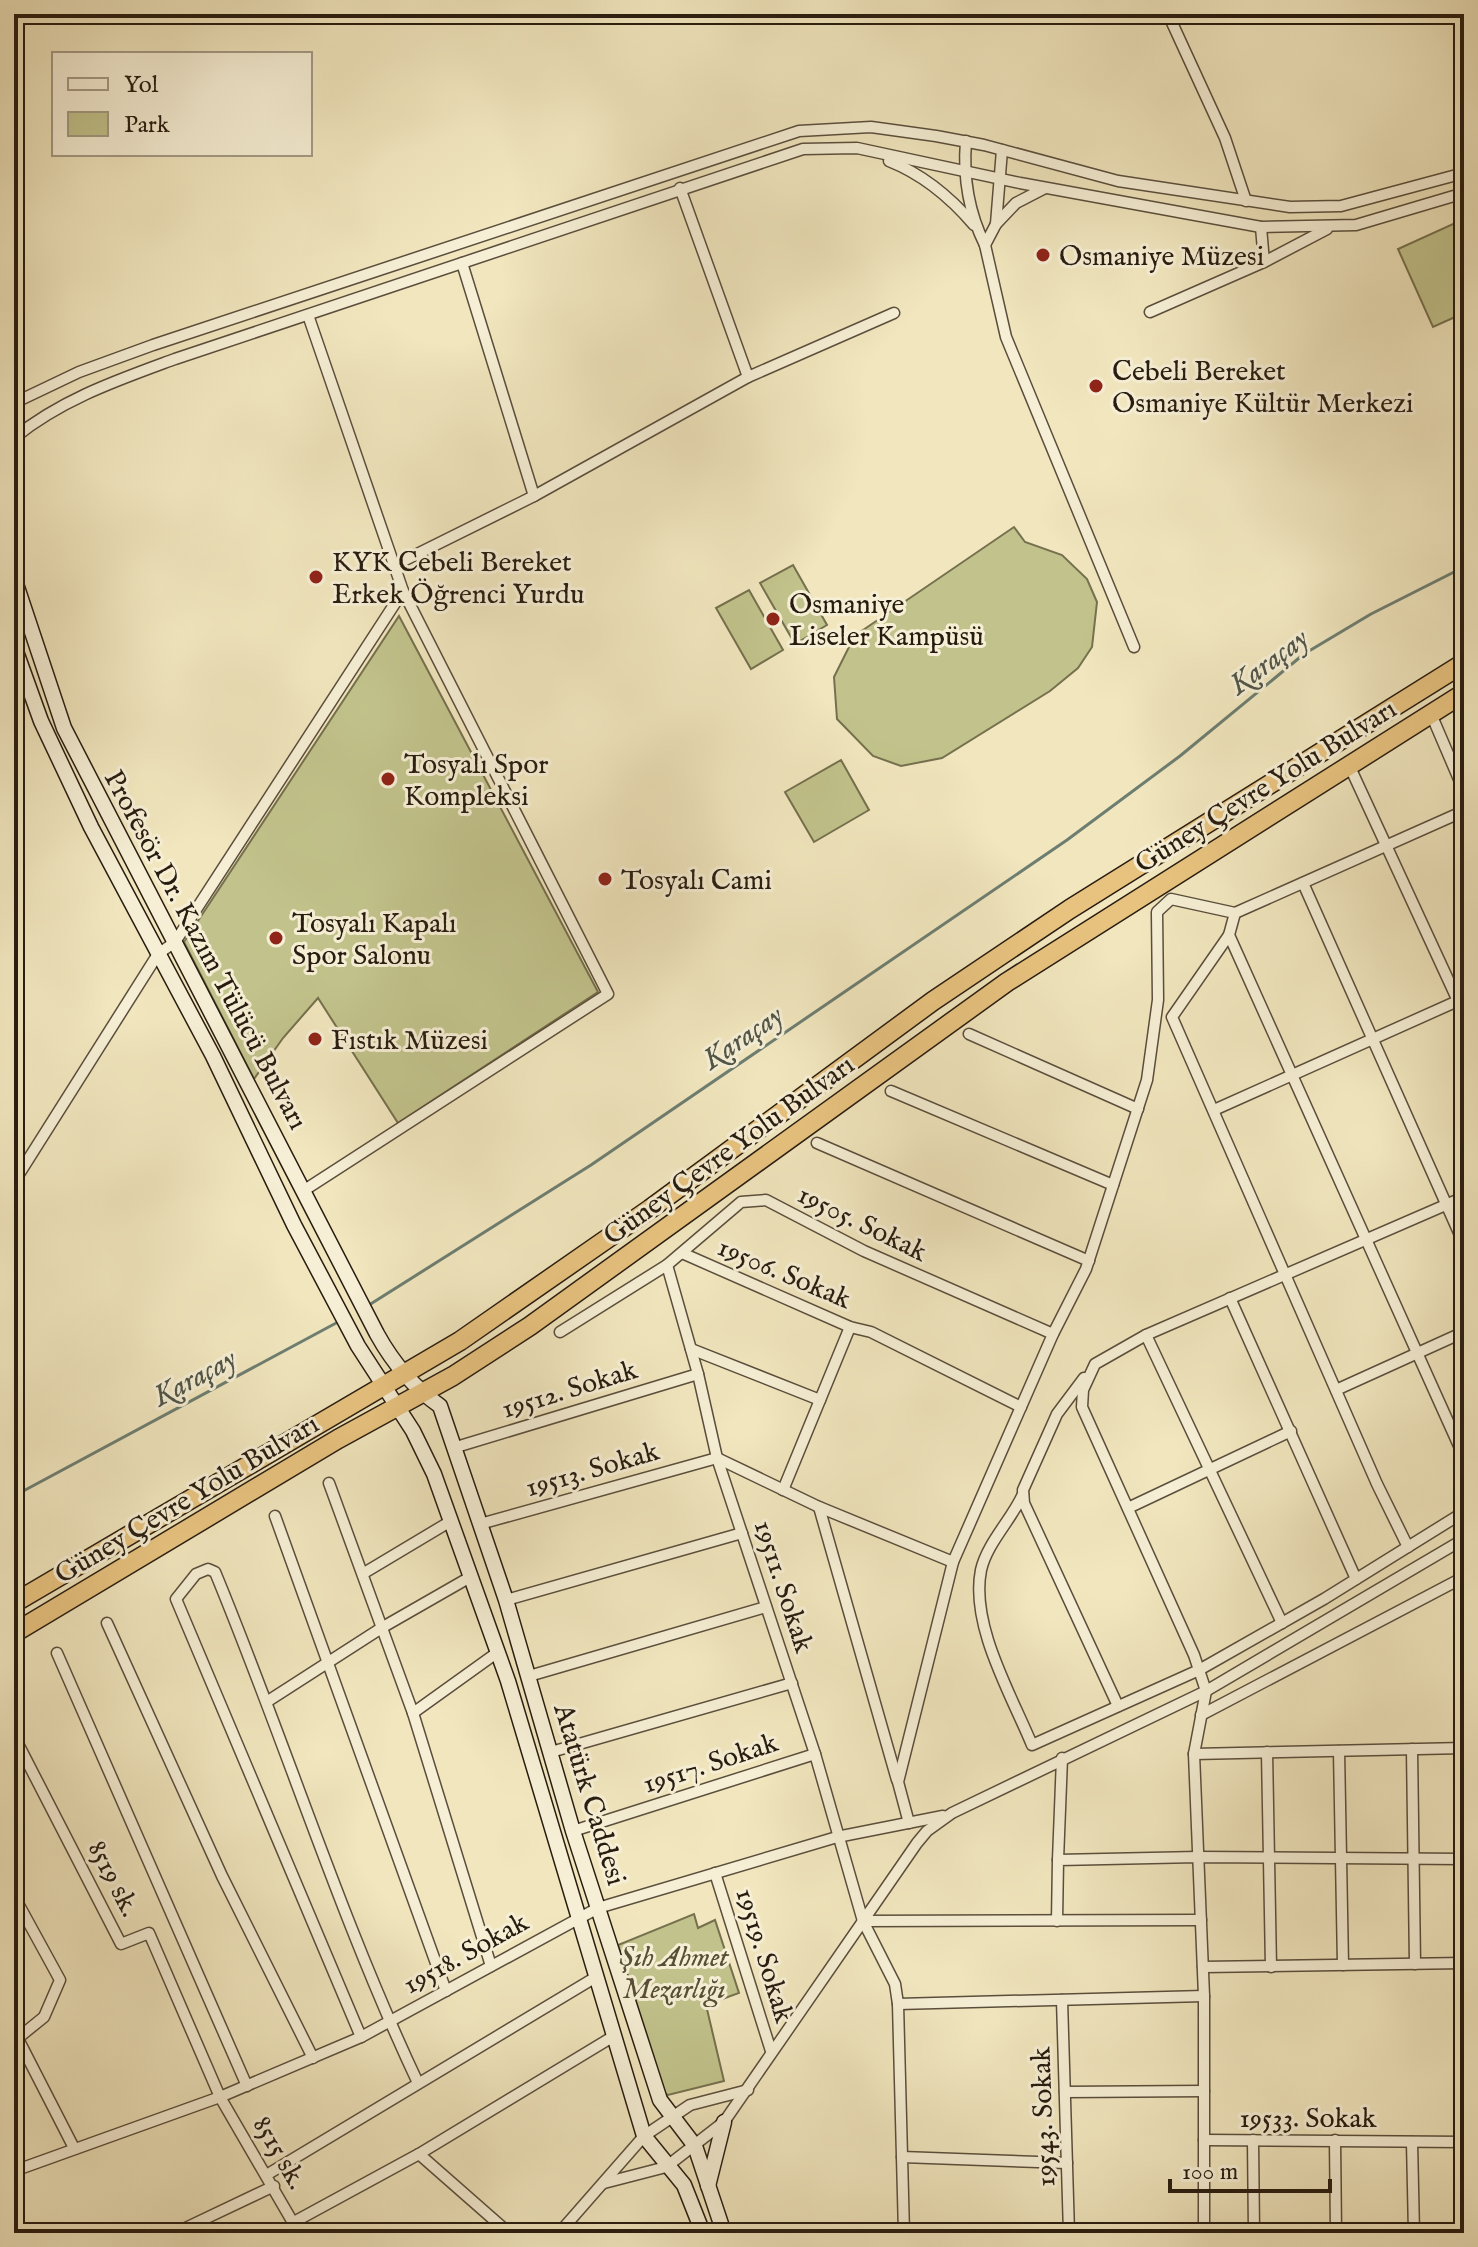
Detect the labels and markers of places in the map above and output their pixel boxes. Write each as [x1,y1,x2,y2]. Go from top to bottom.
place label: Osmaniye Müzesi [1059,240,1264,275]
marker: Osmaniye Müzesi [1034,246,1052,264]
place label: Cebeli Bereket Osmaniye Kültür Merkezi [1112,355,1414,422]
marker: Cebeli Bereket Osmaniye Kültür Merkezi [1087,377,1105,395]
place label: KYK Cebeli Bereket Erkek Öğrenci Yurdu [332,546,584,613]
marker: KYK Cebeli Bereket Erkek Öğrenci Yurdu [307,568,325,586]
place label: Osmaniye Liseler Kampüsü [789,588,984,655]
marker: Osmaniye Liseler Kampüsü [764,610,782,628]
place label: Tosyalı Spor Kompleksi [404,748,549,815]
marker: Tosyalı Spor Kompleksi [379,770,397,788]
place label: Tosyalı Cami [621,864,772,899]
marker: Tosyalı Cami [596,870,614,888]
place label: Tosyalı Kapalı Spor Salonu [292,907,457,974]
marker: Tosyalı Kapalı Spor Salonu [267,929,285,947]
place label: Fıstık Müzesi [331,1024,488,1059]
marker: Fıstık Müzesi [306,1030,324,1048]

